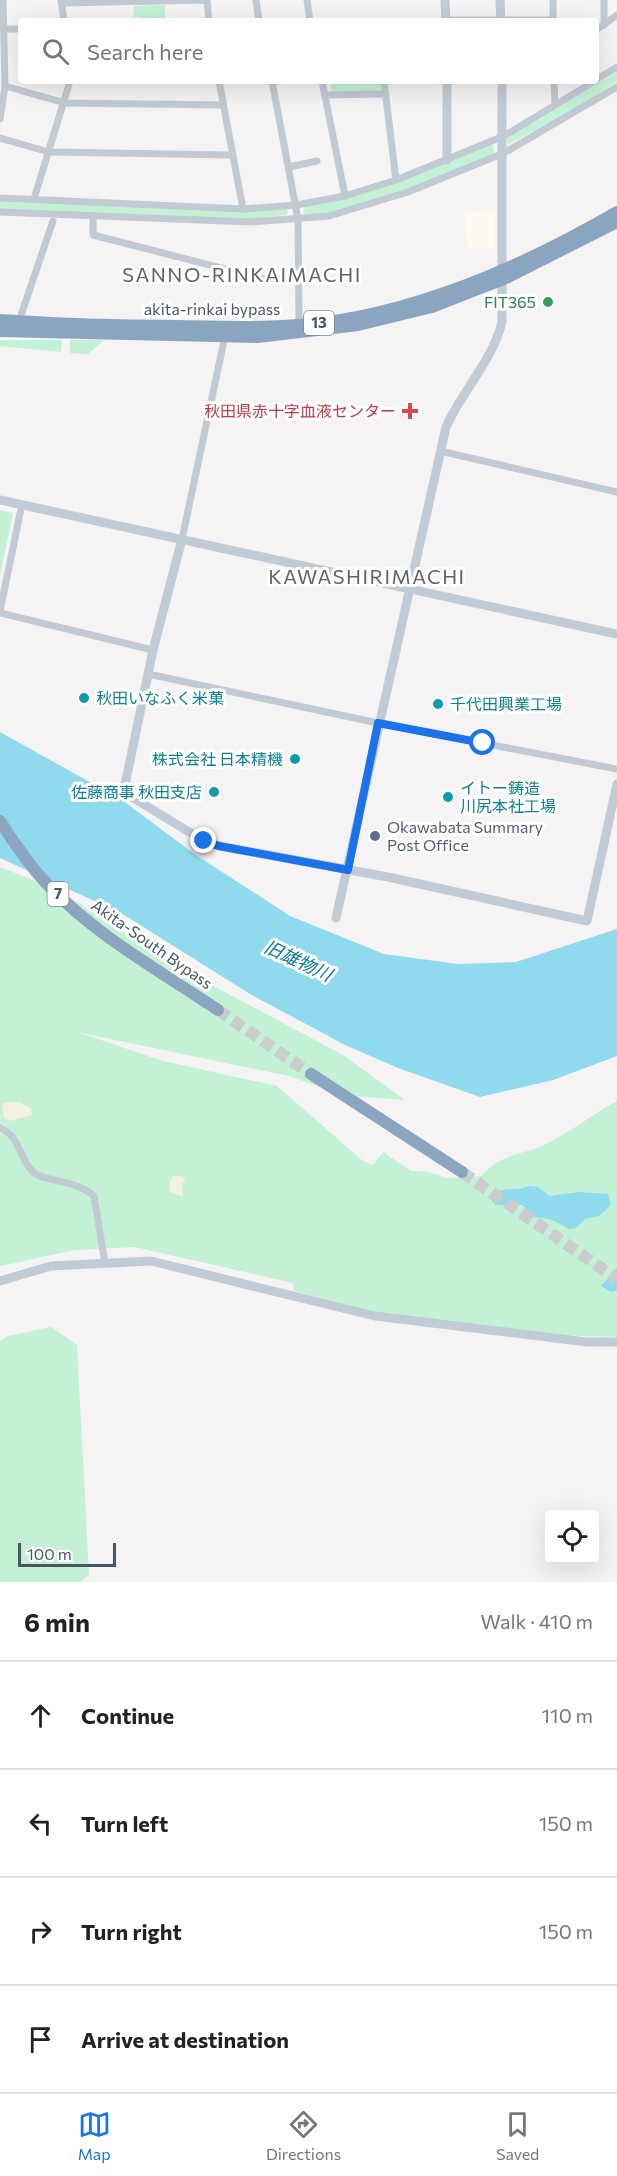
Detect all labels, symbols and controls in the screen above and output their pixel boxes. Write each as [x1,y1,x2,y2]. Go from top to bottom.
search box [18,18,599,84]
icon: search [39,35,72,68]
text: Search here [87,38,203,65]
district label: SANNO-RINKAIMACHI [122,262,362,286]
place label: FIT365 [484,292,536,311]
marker: FIT365 [541,295,555,309]
street label: akita-rinkai bypass [144,299,280,318]
road number: 13 [304,311,334,335]
place label: 秋田県赤十字血液センター [204,401,396,420]
marker: 秋田県赤十字血液センター [401,402,419,420]
district label: KAWASHIRIMACHI [268,564,466,588]
place label: 秋田いなふく米菓 [96,688,224,707]
marker: 秋田いなふく米菓 [77,691,91,705]
place label: 千代田興業工場 [450,694,562,713]
marker: 千代田興業工場 [431,697,445,711]
route start [469,729,495,755]
place label: 株式会社 日本精機 [152,749,283,768]
marker: 株式会社 日本精機 [288,752,302,766]
place label: イトー鋳造 川尻本社工場 [460,778,556,815]
place label: 佐藤商事 秋田支店 [71,782,202,801]
marker: 佐藤商事 秋田支店 [207,785,221,799]
marker: イトー鋳造 川尻本社工場 [441,790,455,804]
place label: Okawabata Summary Post Office [387,817,543,854]
route end [190,827,216,853]
marker: Okawabata Summary Post Office [368,829,382,843]
road number: 7 [48,882,68,906]
street label: Akita-South Bypass [88,895,216,992]
water label: 旧雄物川 [261,935,338,986]
map controls [545,1510,599,1564]
button: locate [545,1510,599,1564]
scale bar [18,1540,116,1568]
text: 100 m [27,1544,72,1563]
text: 6 min [24,1606,90,1637]
text: Walk · 410 m [481,1609,593,1633]
icon: ahead [24,1699,57,1732]
text: Continue [81,1702,174,1729]
text: 110 m [542,1703,593,1727]
icon: left [24,1807,57,1840]
text: Turn left [81,1810,168,1837]
text: 150 m [539,1811,593,1835]
icon: right [24,1915,57,1948]
text: Turn right [81,1918,182,1945]
text: 150 m [539,1919,593,1943]
icon: arrive [24,2023,57,2056]
text: Arrive at destination [81,2026,289,2053]
tab: Map [78,2108,111,2163]
tab: Directions [266,2108,341,2163]
tab: Saved [496,2108,539,2163]

